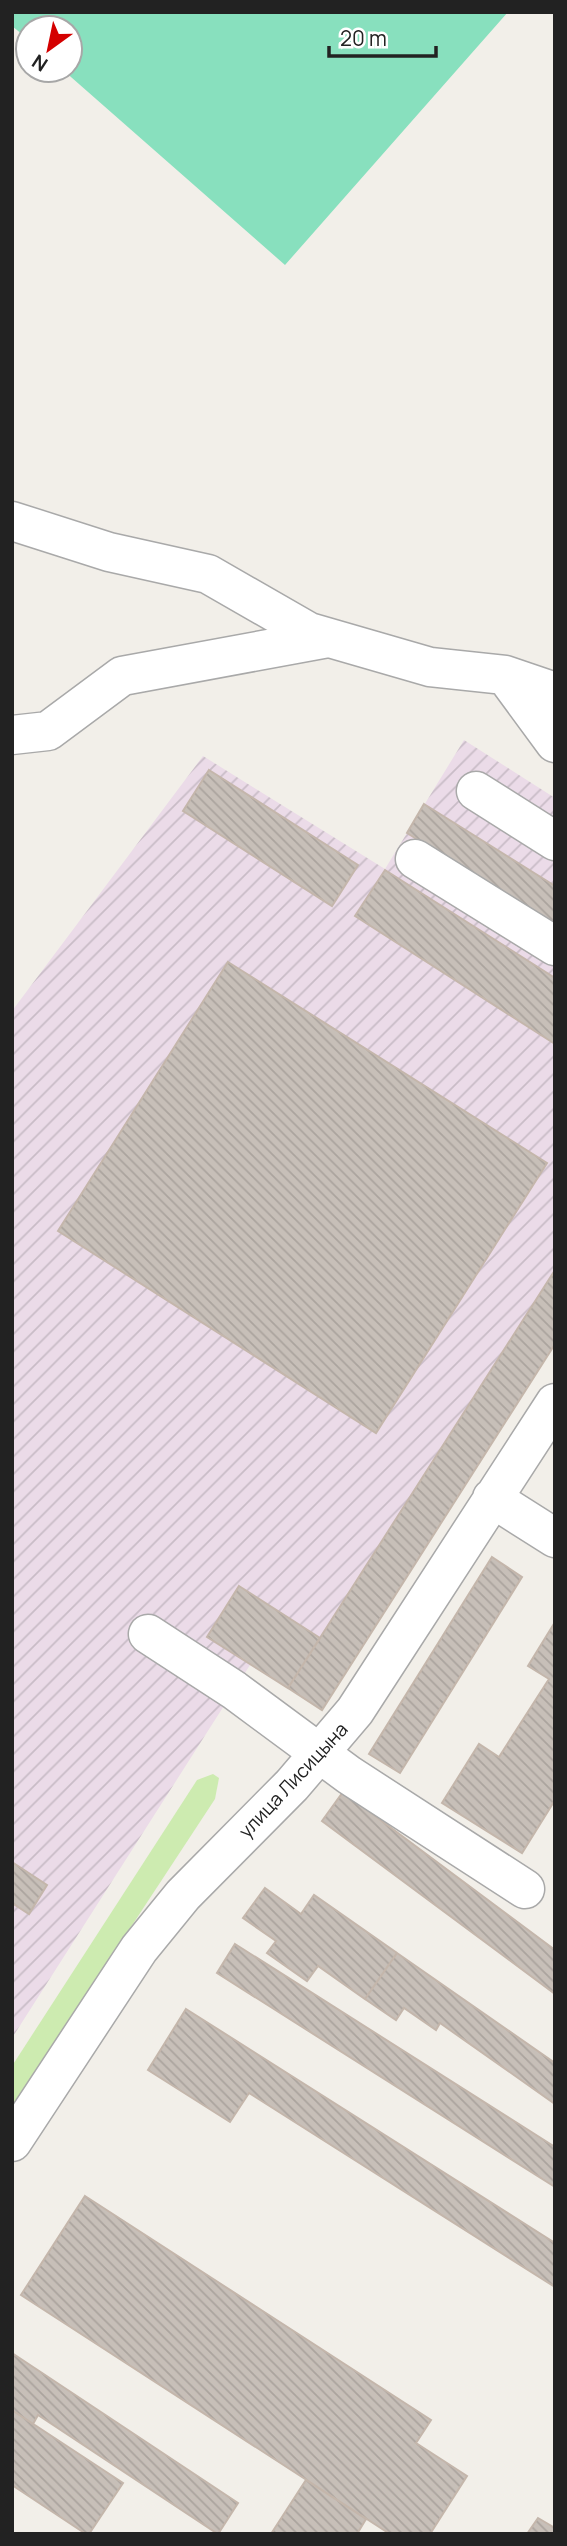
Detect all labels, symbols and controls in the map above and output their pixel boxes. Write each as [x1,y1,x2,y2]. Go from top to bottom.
north arrow [14,14,84,84]
scale bar [329,14,436,58]
text: 20 m [340,24,387,52]
text: N [27,49,53,78]
street label: улица Лисицына [233,1717,353,1843]

